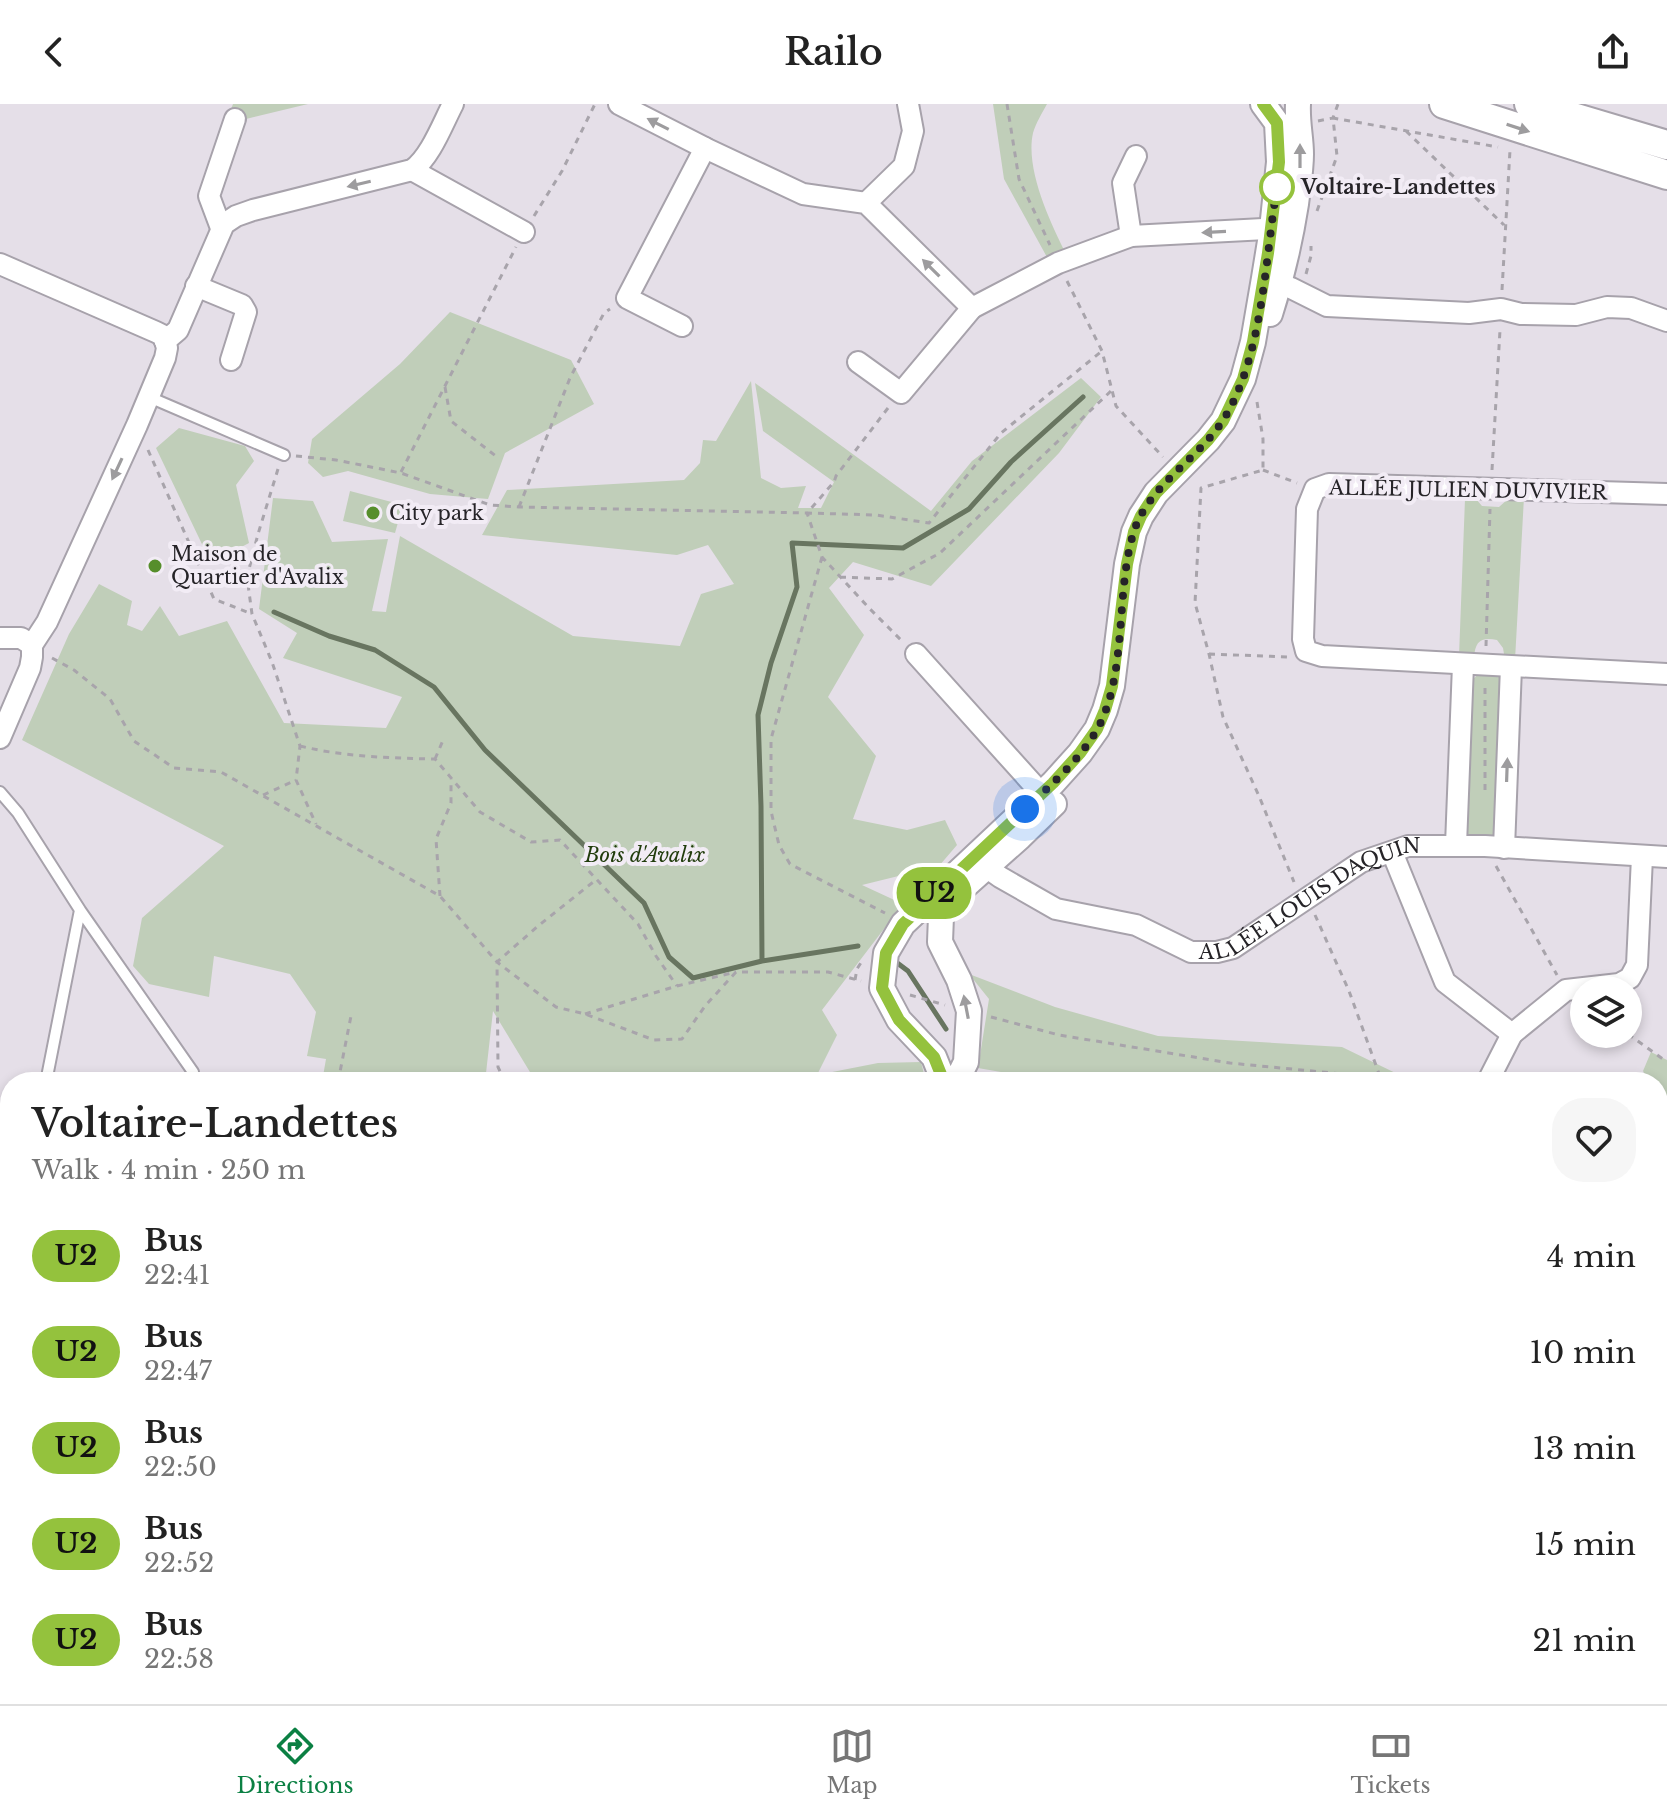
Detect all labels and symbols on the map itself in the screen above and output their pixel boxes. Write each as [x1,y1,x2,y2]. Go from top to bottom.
one-way arrow [647,118,670,131]
one-way arrow [1506,122,1530,134]
one-way arrow [1294,143,1306,168]
marker: Voltaire-Landettes [1260,170,1294,204]
place label: Voltaire-Landettes [1300,175,1496,199]
one-way arrow [346,179,371,191]
one-way arrow [1201,226,1226,239]
one-way arrow [922,259,941,278]
one-way arrow [110,457,124,480]
street label: ALLÉE JULIEN DUVIVIER [1328,475,1609,504]
place label: City park [389,501,485,525]
marker: City park [364,504,382,522]
place label: Maison de Quartier d'Avalix [171,542,344,589]
marker: Maison de Quartier d'Avalix [146,557,164,575]
one-way arrow [1501,757,1514,782]
your location [1005,789,1045,829]
street label: ALLÉE LOUIS DAQUIN [1198,834,1420,964]
park label: Bois d'Avalix [584,843,706,867]
line badge: U2 [898,867,970,919]
one-way arrow [959,994,971,1019]

